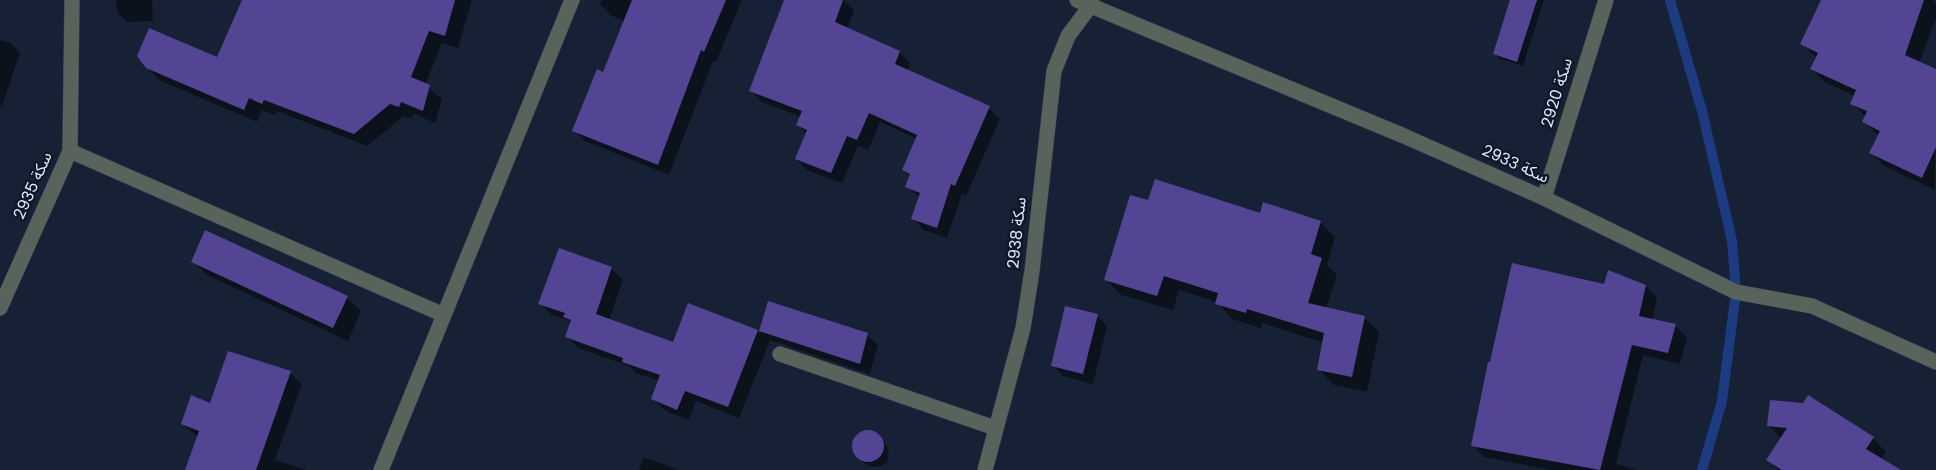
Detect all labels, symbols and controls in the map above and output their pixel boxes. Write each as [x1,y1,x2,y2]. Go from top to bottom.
street label: سكة 2920 [1538,56,1578,130]
street label: سكة 2933 [1479,142,1551,188]
street label: سكة 2935 [11,149,57,223]
street label: سكة 2938 [1005,196,1031,270]

